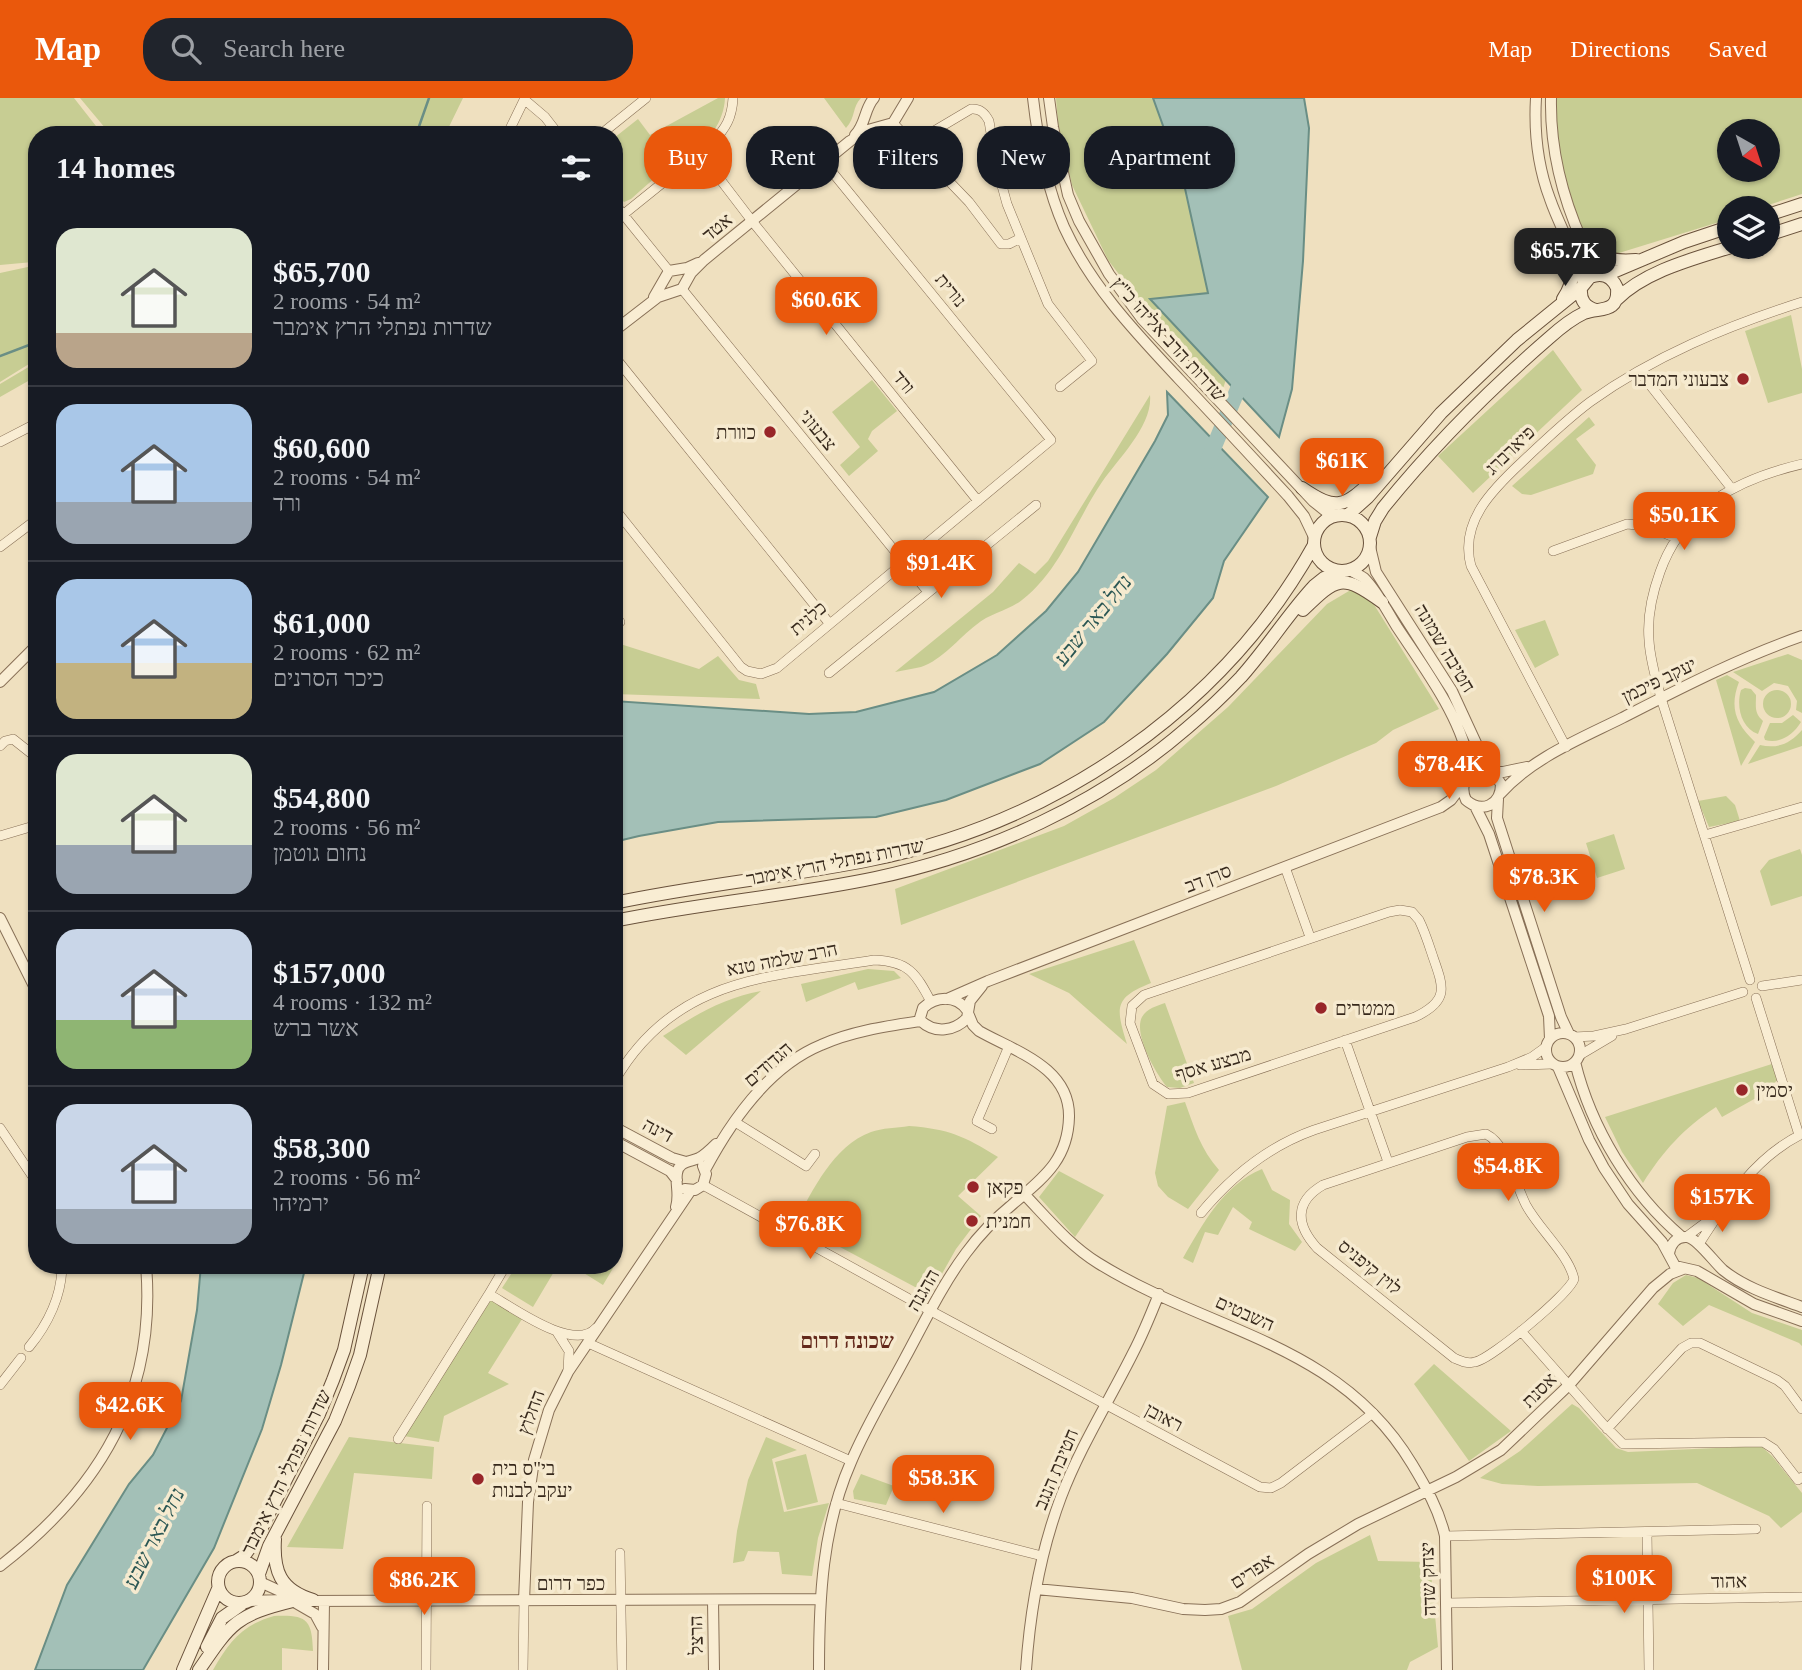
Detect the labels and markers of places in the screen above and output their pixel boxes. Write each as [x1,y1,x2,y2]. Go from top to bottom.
pin: $65.7K [1508,228,1622,288]
pin: $60.6K [769,278,883,337]
place label: צבעוני המדבר [1629,369,1729,390]
marker: צבעוני המדבר [1735,371,1751,387]
place label: כוורת [716,422,756,443]
marker: כוורת [762,424,778,440]
pin: $61K [1301,438,1383,498]
pin: $50.1K [1627,492,1741,552]
pin: $91.4K [884,540,998,600]
pin: $78.4K [1392,742,1506,801]
pin: $78.3K [1487,854,1601,914]
place label: ממטרים [1335,998,1395,1019]
marker: ממטרים [1313,1000,1329,1016]
place label: יסמין [1756,1080,1793,1101]
marker: יסמין [1734,1082,1750,1098]
pin: $54.8K [1451,1144,1565,1203]
pin: $157K [1673,1174,1771,1234]
place label: פקאן [987,1177,1023,1198]
marker: פקאן [965,1179,981,1195]
pin: $76.8K [753,1202,867,1261]
place label: חמנית [986,1211,1031,1232]
marker: חמנית [964,1213,980,1229]
pin: $42.6K [73,1382,187,1442]
pin: $58.3K [886,1456,1000,1515]
place label: בי"ס בית יעקב לבנות [492,1458,572,1501]
marker: בי"ס בית יעקב לבנות [470,1471,486,1487]
pin: $100K [1575,1556,1673,1615]
pin: $86.2K [367,1558,481,1617]

